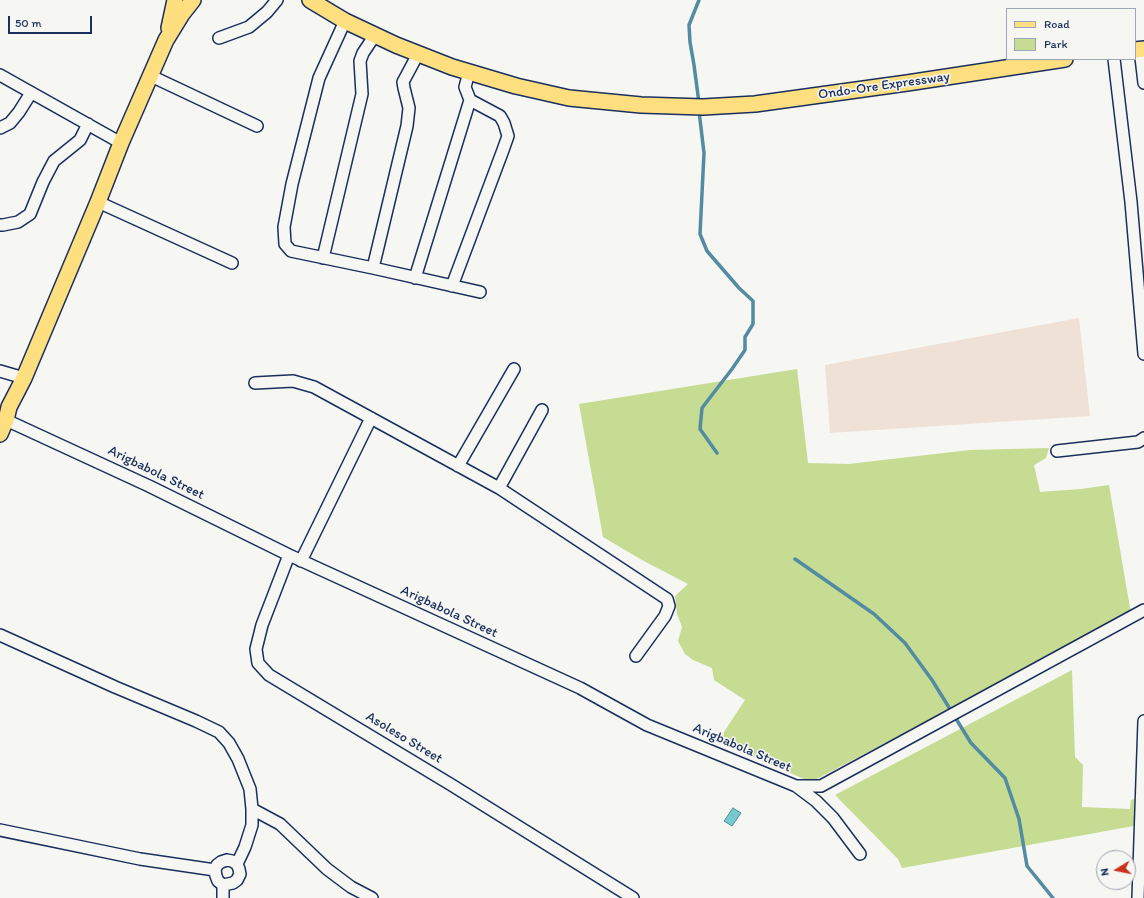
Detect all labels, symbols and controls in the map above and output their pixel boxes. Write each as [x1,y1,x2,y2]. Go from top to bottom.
scale bar [10,8,94,34]
legend [1006,8,1136,60]
text: 50 m [15,16,41,30]
text: Road [1044,17,1070,31]
text: Park [1044,37,1068,51]
street label: Ondo-Ore Expressway [817,68,951,104]
street label: Arigbabola Street [105,442,207,504]
street label: Arigbabola Street [398,582,500,642]
street label: Asoleso Street [363,709,445,767]
street label: Arigbabola Street [690,720,794,776]
north arrow [1096,850,1136,890]
text: N [1098,867,1112,877]

